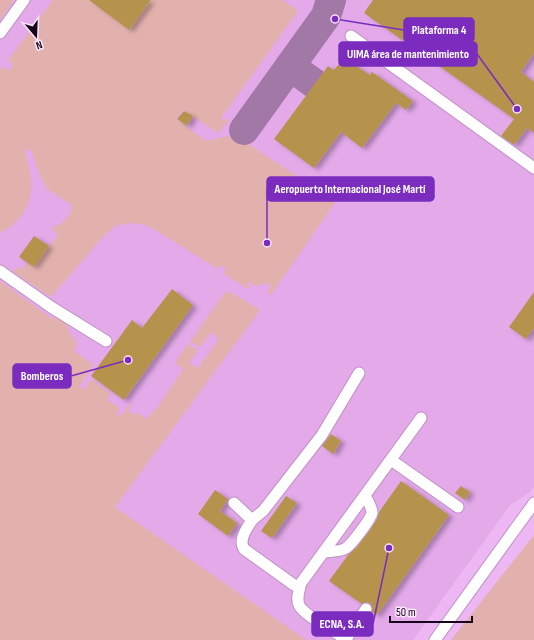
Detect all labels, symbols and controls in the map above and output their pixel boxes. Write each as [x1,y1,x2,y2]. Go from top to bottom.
north arrow [16,16,56,56]
callout: Plataforma 4 [404,18,474,42]
text: Plataforma 4 [412,23,467,38]
text: N [34,38,44,52]
callout: UIMA área de mantenimiento [339,42,477,66]
text: UIMA área de mantenimiento [347,47,469,62]
callout: Aeropuerto Internacional José Martí [267,177,434,201]
text: Aeropuerto Internacional José Martí [274,182,426,197]
callout: Bomberos [13,364,71,388]
text: Bomberos [21,369,64,384]
scale bar [390,598,472,624]
text: 50 m [396,605,416,620]
callout: ECNA, S.A. [312,612,373,636]
text: ECNA, S.A. [319,617,365,632]

